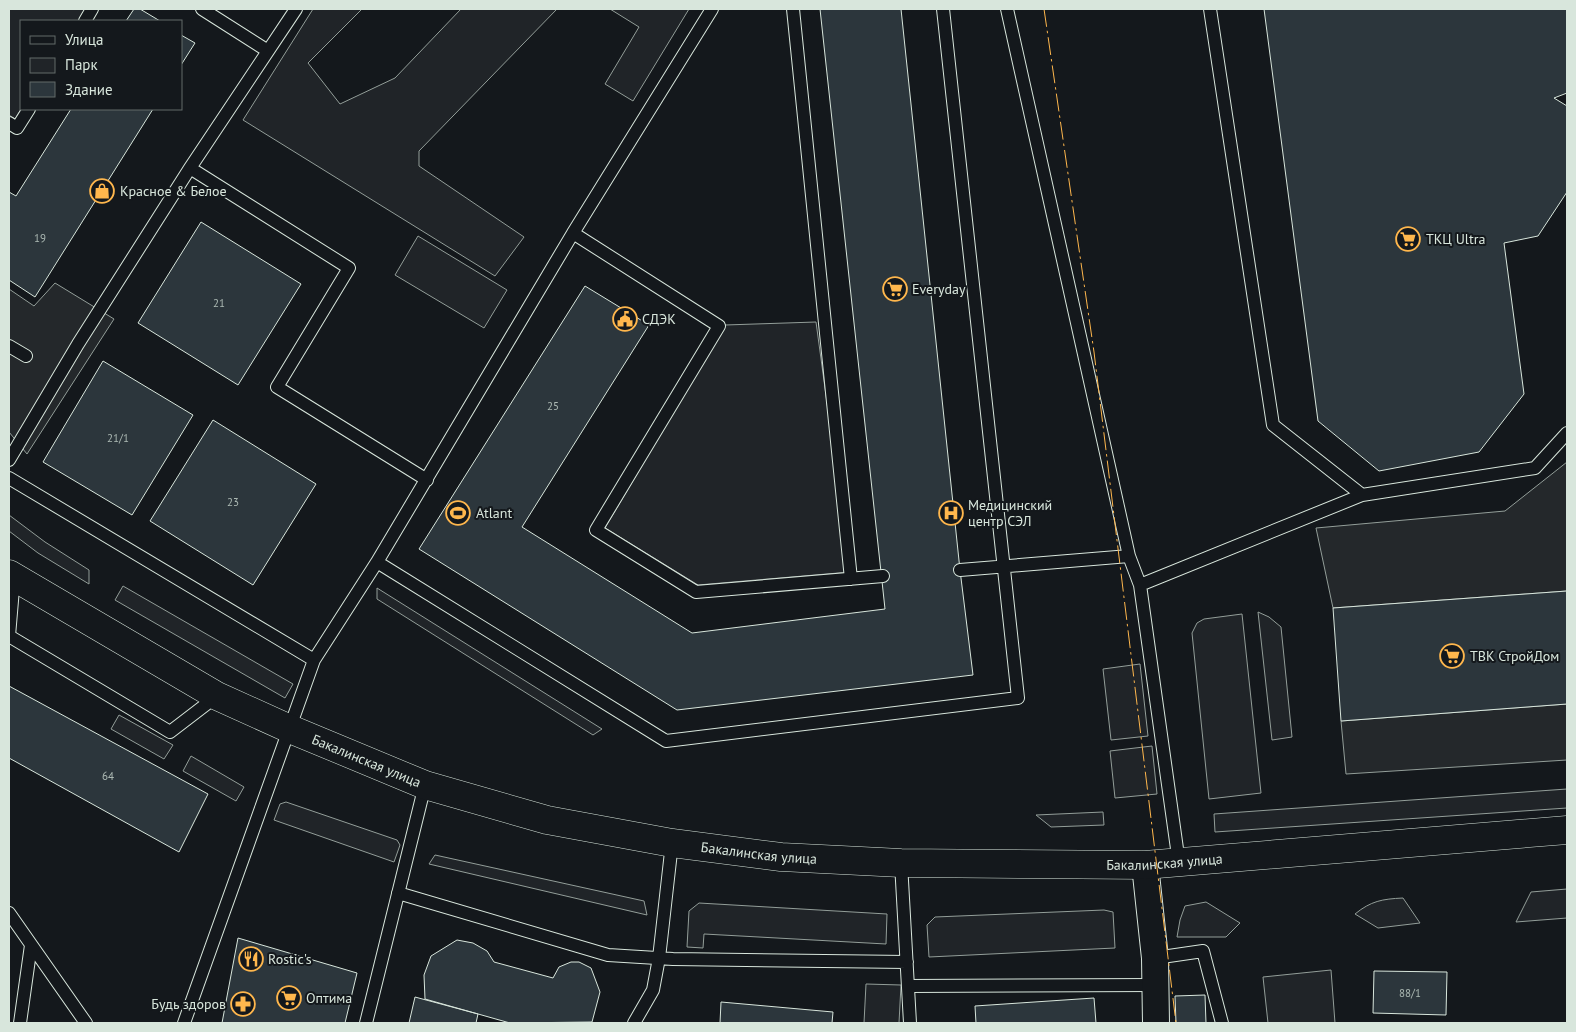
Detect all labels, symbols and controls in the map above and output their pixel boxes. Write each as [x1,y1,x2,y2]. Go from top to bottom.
legend [20,20,182,110]
text: Улица [65,30,103,49]
text: Парк [65,55,98,74]
text: Здание [65,80,113,99]
shop icon: Красное & Белое [89,178,115,204]
place label: Красное & Белое [120,182,227,200]
supermarket icon: ТКЦ Ultra [1395,226,1421,252]
place label: ТКЦ Ultra [1426,230,1485,248]
house number: 19 [34,231,46,245]
supermarket icon: Everyday [882,276,908,302]
place label: Everyday [912,280,966,298]
house number: 21 [213,296,225,310]
public building icon: СДЭК [612,306,638,332]
place label: СДЭК [642,310,676,328]
house number: 25 [547,399,559,413]
house number: 21/1 [107,431,129,445]
house number: 23 [227,495,239,509]
place label: Медицинский центр СЭЛ [968,496,1052,530]
sports icon: Atlant [445,500,471,526]
hospital icon: Медицинский центр СЭЛ [938,500,964,526]
place label: Atlant [476,504,512,522]
supermarket icon: ТВК СтройДом [1439,643,1465,669]
place label: ТВК СтройДом [1470,647,1559,665]
street label: Бакалинская улица [309,730,424,791]
house number: 64 [102,769,114,783]
street label: Бакалинская улица [700,838,817,868]
street label: Бакалинская улица [1106,850,1223,874]
restaurant icon: Rostic's [238,946,264,972]
place label: Rostic's [268,950,312,968]
supermarket icon: Оптима [276,985,302,1011]
house number: 88/1 [1399,986,1421,1000]
place label: Оптима [306,989,352,1007]
pharmacy icon: Будь здоров [230,991,256,1017]
place label: Будь здоров [151,995,226,1013]

